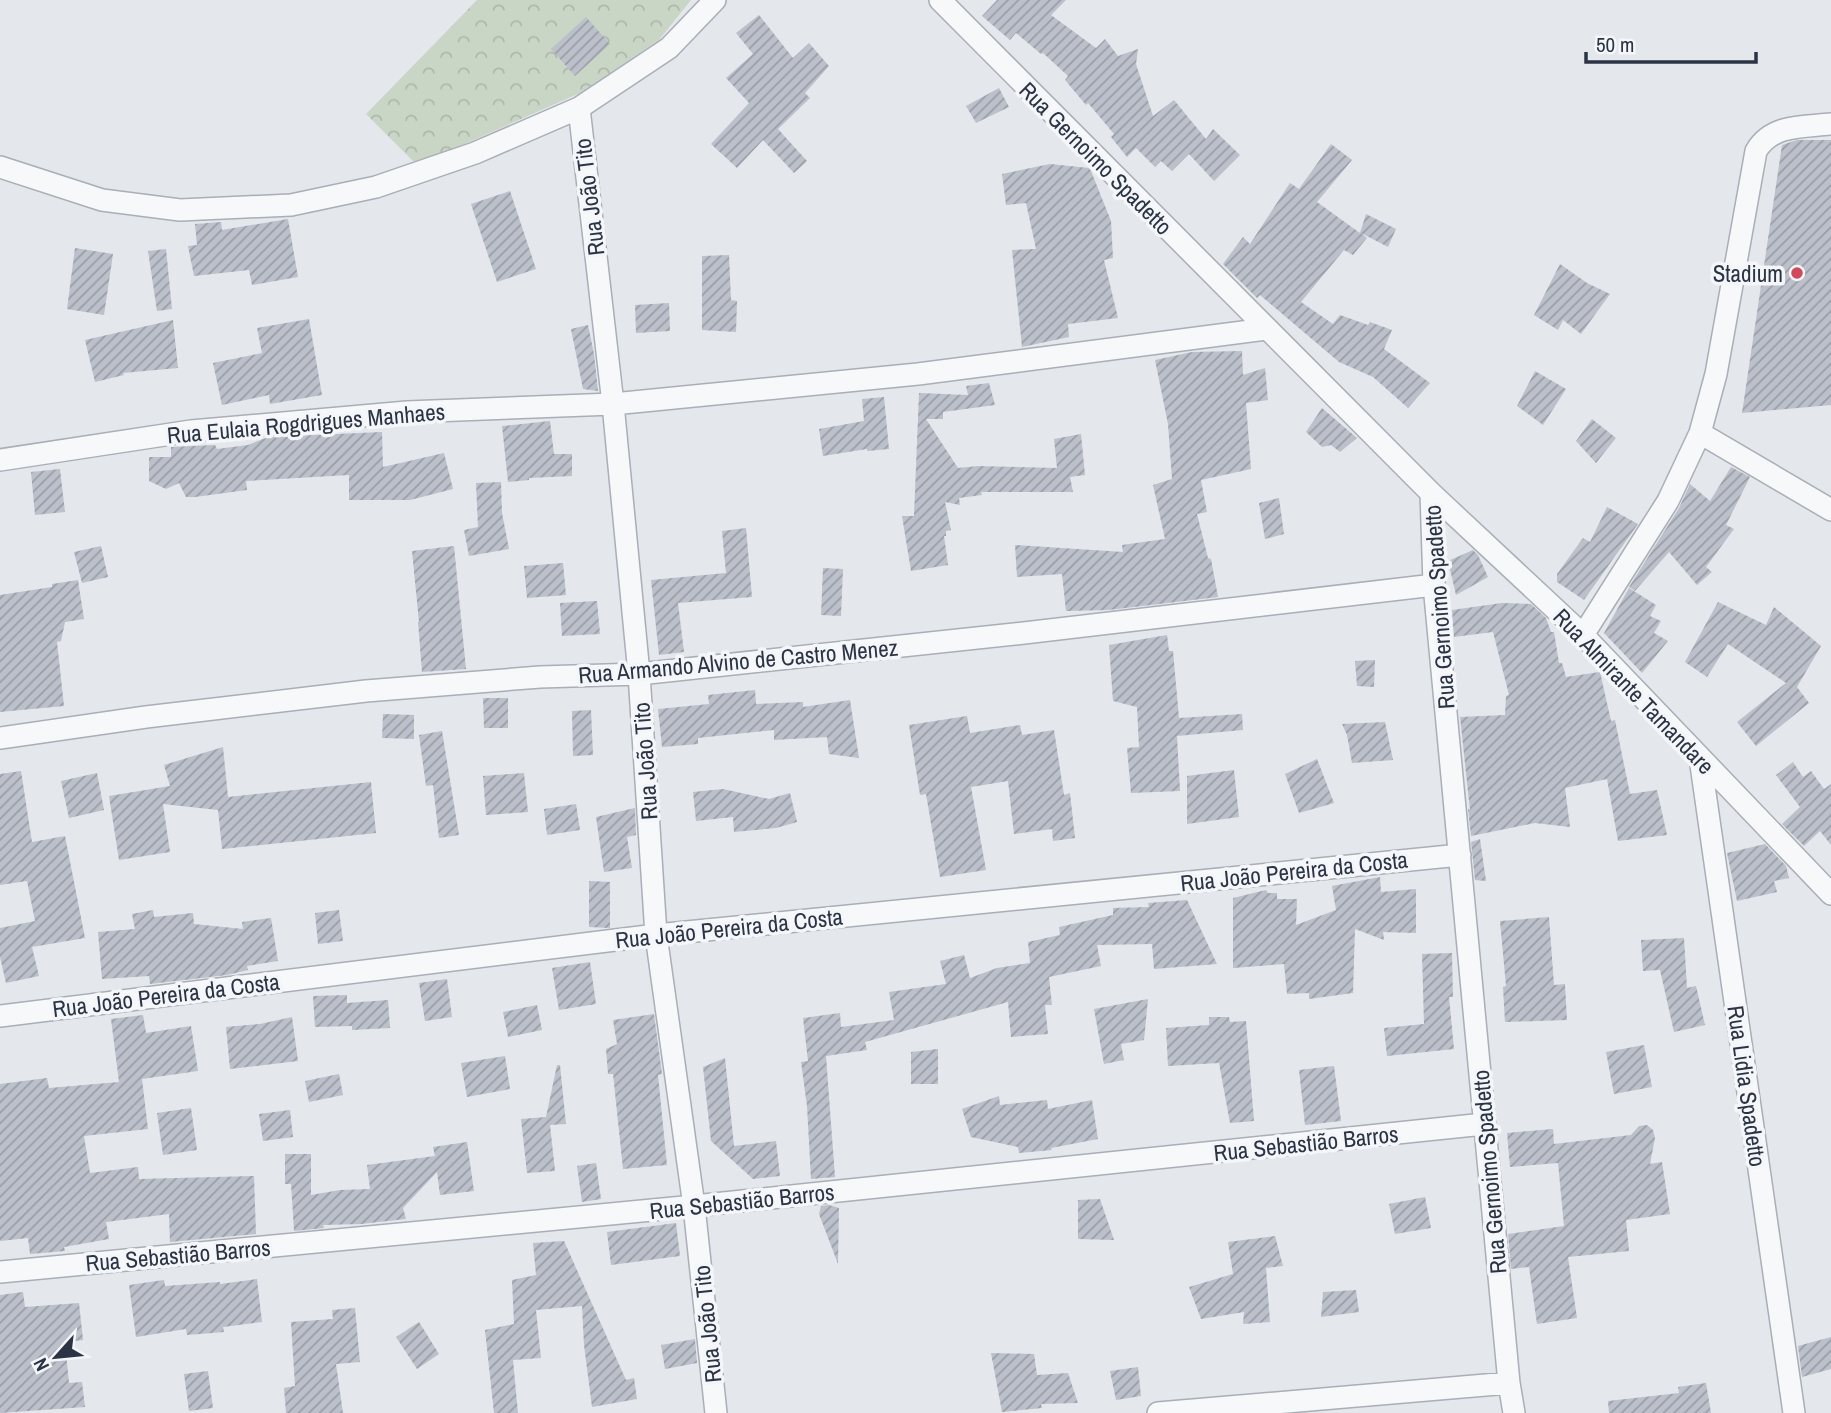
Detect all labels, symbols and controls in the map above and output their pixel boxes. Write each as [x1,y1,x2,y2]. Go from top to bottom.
scale bar [1586,21,1756,65]
text: 50 m [1596,30,1634,59]
street label: Rua Gernoimo Spadetto [1013,75,1179,241]
street label: Rua João Tito [566,137,612,257]
place label: Stadium [1713,258,1783,289]
marker: Stadium [1789,265,1805,281]
street label: Rua Eulaia Rogdrigues Manhaes [166,395,446,451]
street label: Rua Gernoimo Spadetto [1416,504,1462,710]
street label: Rua Almirante Tamandare [1547,601,1721,781]
street label: Rua Armando Alvino de Castro Menez [577,632,899,690]
street label: Rua João Tito [625,701,665,821]
street label: Rua João Pereira da Costa [1179,844,1410,898]
street label: Rua João Pereira da Costa [614,901,845,955]
street label: Rua João Pereira da Costa [51,966,282,1024]
street label: Rua Lidia Spadetto [1720,1003,1774,1169]
street label: Rua Gernoimo Spadetto [1465,1069,1513,1275]
street label: Rua Sebastião Barros [1212,1118,1400,1168]
street label: Rua Sebastião Barros [648,1176,836,1226]
street label: Rua Sebastião Barros [84,1231,272,1279]
street label: Rua João Tito [685,1264,729,1384]
north arrow [21,1322,91,1392]
text: N [27,1354,55,1376]

